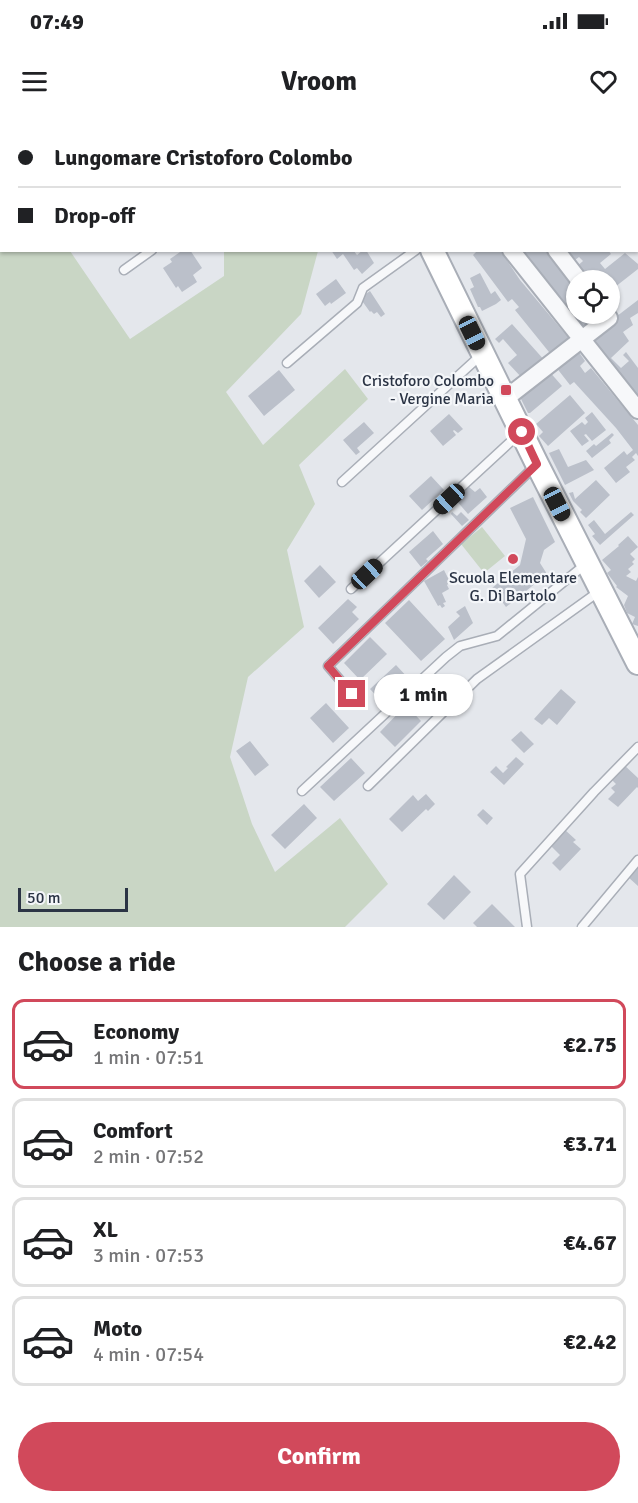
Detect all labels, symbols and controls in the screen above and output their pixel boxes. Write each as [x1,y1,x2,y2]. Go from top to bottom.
text: 07:49 [30,8,84,35]
icon: menu [18,65,51,98]
text: Vroom [281,65,357,98]
icon: heart [587,65,620,98]
text: Lungomare Cristoforo Colombo [54,144,352,171]
text: Drop-off [54,202,135,229]
map controls [566,270,620,324]
button: locate [566,270,620,324]
car [456,313,488,353]
place label: Cristoforo Colombo - Vergine Maria [362,371,494,409]
marker: Cristoforo Colombo - Vergine Maria [499,383,513,397]
route start [508,418,535,445]
car [430,480,468,518]
car [541,484,573,524]
marker: Scuola Elementare G. Di Bartolo [506,552,520,566]
car [348,555,386,593]
place label: Scuola Elementare G. Di Bartolo [449,568,577,606]
callout: 1 min [373,673,472,715]
route end [338,680,365,707]
text: 1 min [399,682,448,707]
scale bar [18,885,128,912]
text: 50 m [27,888,61,908]
text: Choose a ride [18,946,176,979]
icon: car [21,1017,75,1071]
text: Economy [93,1018,179,1045]
text: €2.75 [563,1031,617,1058]
text: 1 min · 07:51 [93,1045,204,1070]
icon: car [21,1116,75,1170]
text: Comfort [93,1117,173,1144]
text: €3.71 [563,1130,617,1157]
text: 2 min · 07:52 [93,1144,204,1169]
icon: car [21,1215,75,1269]
text: XL [93,1216,118,1243]
text: €4.67 [563,1229,617,1256]
text: 3 min · 07:53 [93,1243,204,1268]
icon: car [21,1314,75,1368]
text: Moto [93,1315,142,1342]
text: €2.42 [563,1328,617,1355]
text: 4 min · 07:54 [93,1342,204,1367]
button: Confirm [18,1422,620,1491]

